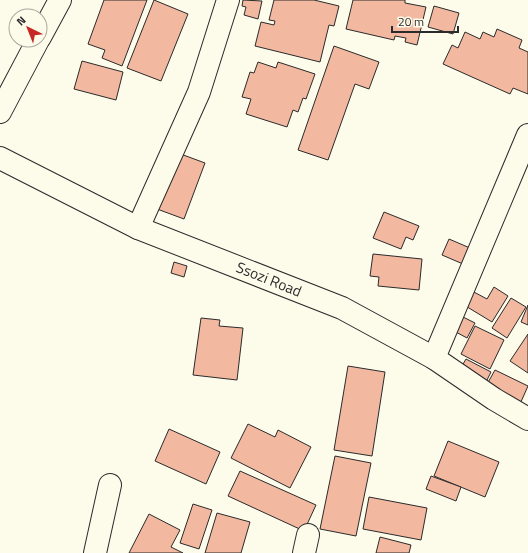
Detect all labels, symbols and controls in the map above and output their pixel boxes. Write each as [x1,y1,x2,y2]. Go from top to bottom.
north arrow [8,8,48,48]
scale bar [392,8,458,34]
text: N [13,12,29,29]
text: 20 m [398,12,424,31]
street label: Ssozi Road [233,255,305,303]

